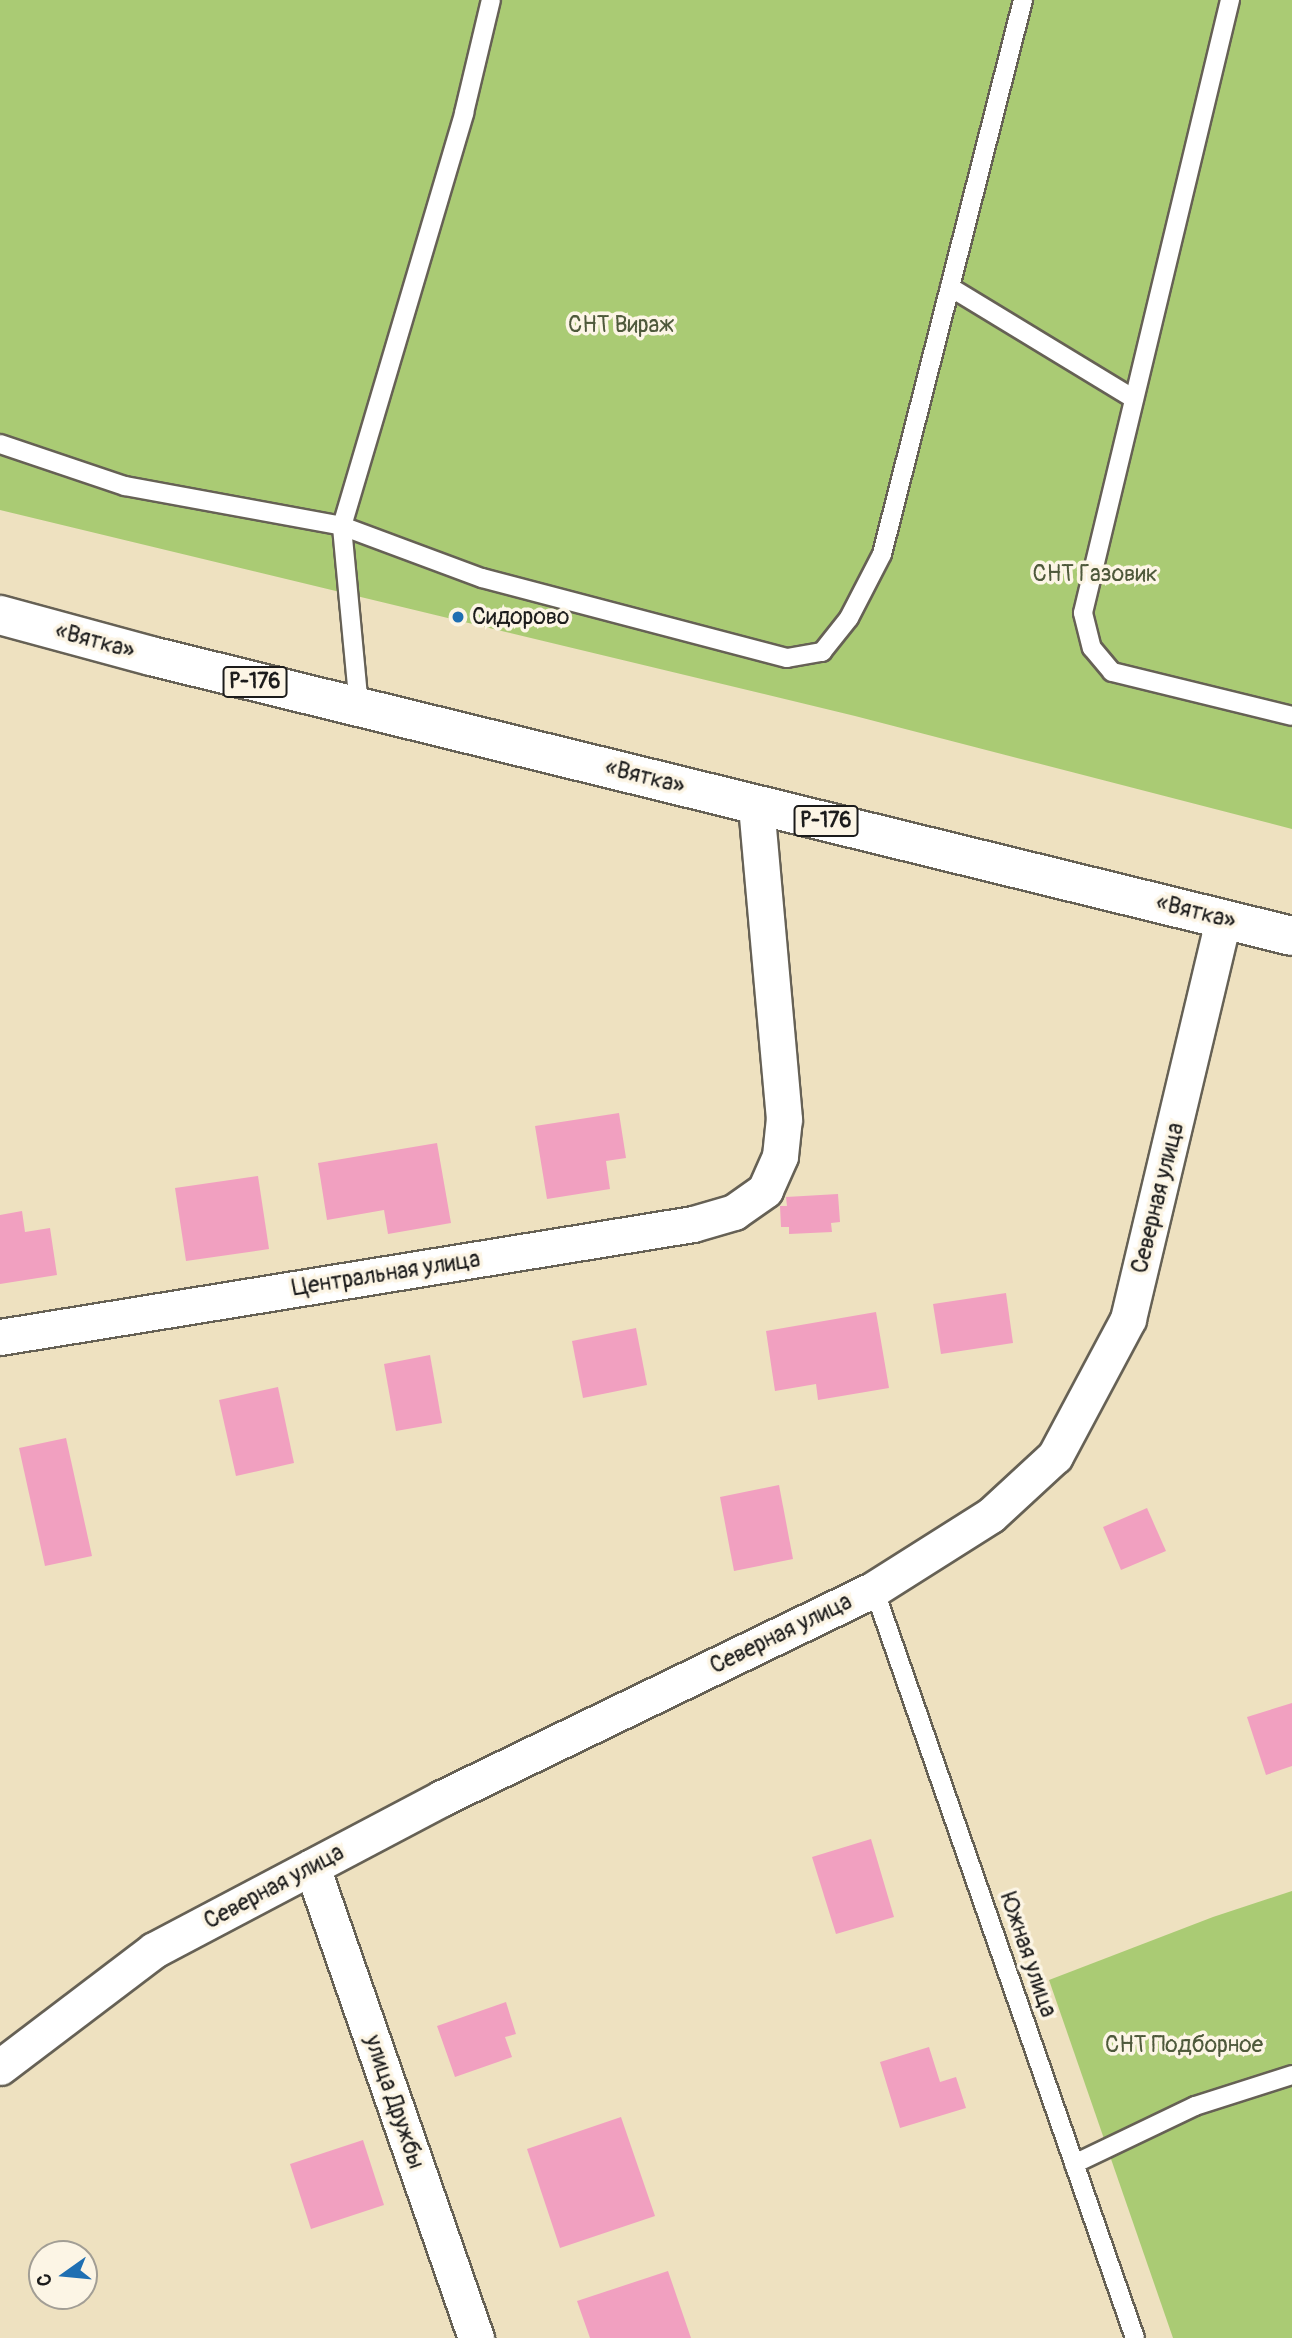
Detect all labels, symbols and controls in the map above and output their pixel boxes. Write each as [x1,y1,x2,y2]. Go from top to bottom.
park label: СНТ Вираж [568,311,674,339]
park label: СНТ Газовик [1032,560,1158,588]
place label: Сидорово [472,603,569,631]
marker: Сидорово [450,609,466,625]
street label: «Вятка» [52,617,138,665]
road number: Р-176 [222,664,288,700]
street label: «Вятка» [602,754,688,800]
road number: Р-176 [793,804,859,838]
street label: «Вятка» [1153,889,1239,935]
street label: Северная улица [1126,1120,1190,1276]
street label: Центральная улица [290,1245,482,1303]
street label: Северная улица [706,1588,856,1680]
street label: Северная улица [199,1839,349,1935]
street label: Южная улица [994,1889,1062,2021]
park label: СНТ Подборное [1105,2031,1263,2059]
street label: улица Дружбы [358,2032,430,2172]
north arrow [28,2240,98,2310]
text: С [32,2271,58,2289]

